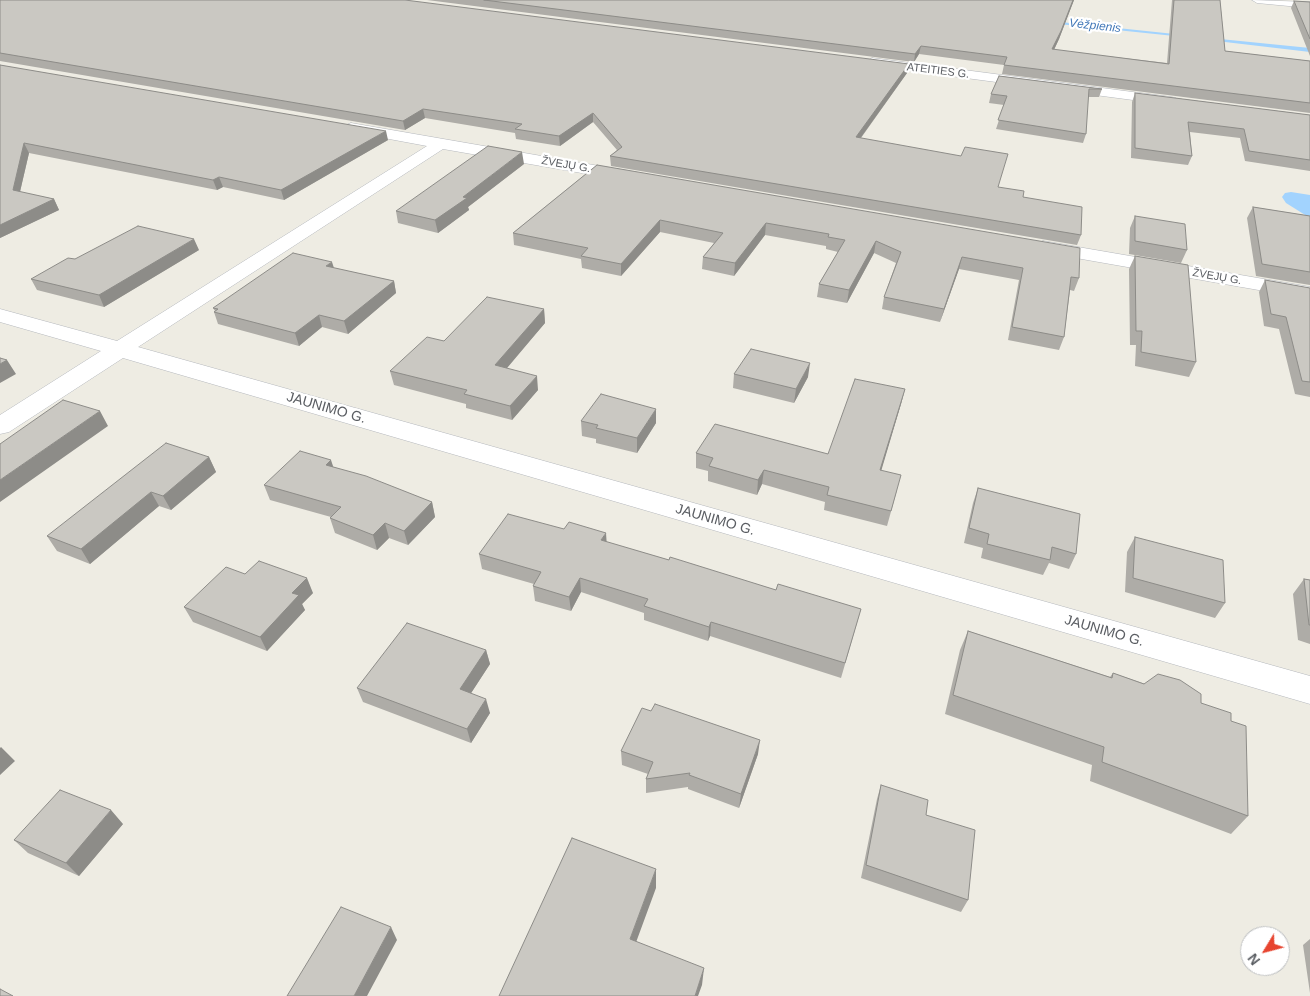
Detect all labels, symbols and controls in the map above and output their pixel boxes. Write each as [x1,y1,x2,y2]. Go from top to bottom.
water label: Vėžpienis [1068,16,1122,36]
street label: ATEITIES G. [906,61,970,81]
street label: ŽVEJŲ G. [540,154,592,176]
street label: ŽVEJŲ G. [1191,266,1243,288]
street label: JAUNIMO G. [284,389,368,427]
street label: JAUNIMO G. [673,501,757,539]
street label: JAUNIMO G. [1062,612,1146,650]
north arrow [1240,926,1290,976]
text: N [1244,951,1263,968]

